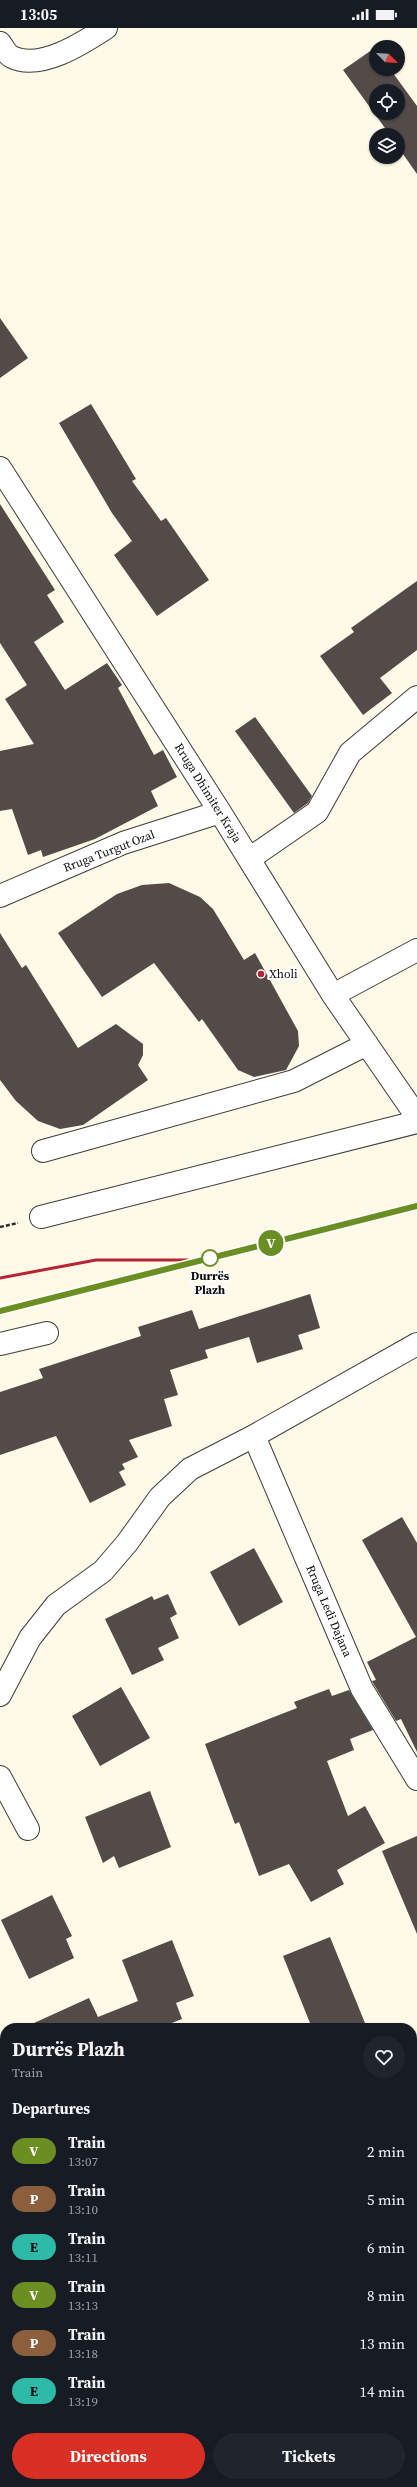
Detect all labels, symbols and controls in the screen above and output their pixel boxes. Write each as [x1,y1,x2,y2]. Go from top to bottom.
text: 13:05 [20,4,57,25]
north arrow [369,40,405,76]
map controls [369,40,405,164]
button: locate [369,84,405,120]
button: layers [369,128,405,164]
street label: Rruga Dhimiter Kraja [171,740,246,847]
street label: Rruga Turgut Ozal [61,826,157,876]
place label: Xholi [269,966,298,982]
marker: Xholi [256,969,266,979]
line badge: V [258,1230,284,1256]
text: V [266,1233,276,1253]
marker: Durrës Plazh [201,1249,219,1267]
place label: Durrës Plazh [191,1268,230,1298]
street label: Rruga Ledi Dajana [302,1563,356,1660]
text: Durrës Plazh [12,2036,125,2062]
button: heart [363,2036,405,2078]
text: Train [12,2064,43,2081]
text: Departures [12,2098,90,2119]
text: Train [68,2132,106,2153]
text: V [29,2141,39,2161]
text: 2 min [367,2141,405,2162]
text: 13:07 [68,2153,98,2170]
text: Train [68,2180,106,2201]
text: P [30,2189,38,2209]
text: 5 min [367,2189,405,2210]
text: 13:10 [68,2201,98,2218]
text: Train [68,2228,106,2249]
text: E [30,2237,38,2257]
text: 6 min [367,2237,405,2258]
text: 13:11 [68,2249,98,2266]
text: Train [68,2276,106,2297]
text: V [29,2285,39,2305]
text: 8 min [367,2285,405,2306]
text: 13:13 [68,2297,98,2314]
text: Train [68,2324,106,2345]
text: P [30,2333,38,2353]
text: 13 min [359,2333,405,2354]
text: 13:18 [68,2345,98,2362]
text: Train [68,2372,106,2393]
text: E [30,2381,38,2401]
text: 14 min [359,2381,405,2402]
text: 13:19 [68,2393,98,2410]
button: Directions [12,2433,205,2479]
button: Tickets [213,2433,405,2479]

